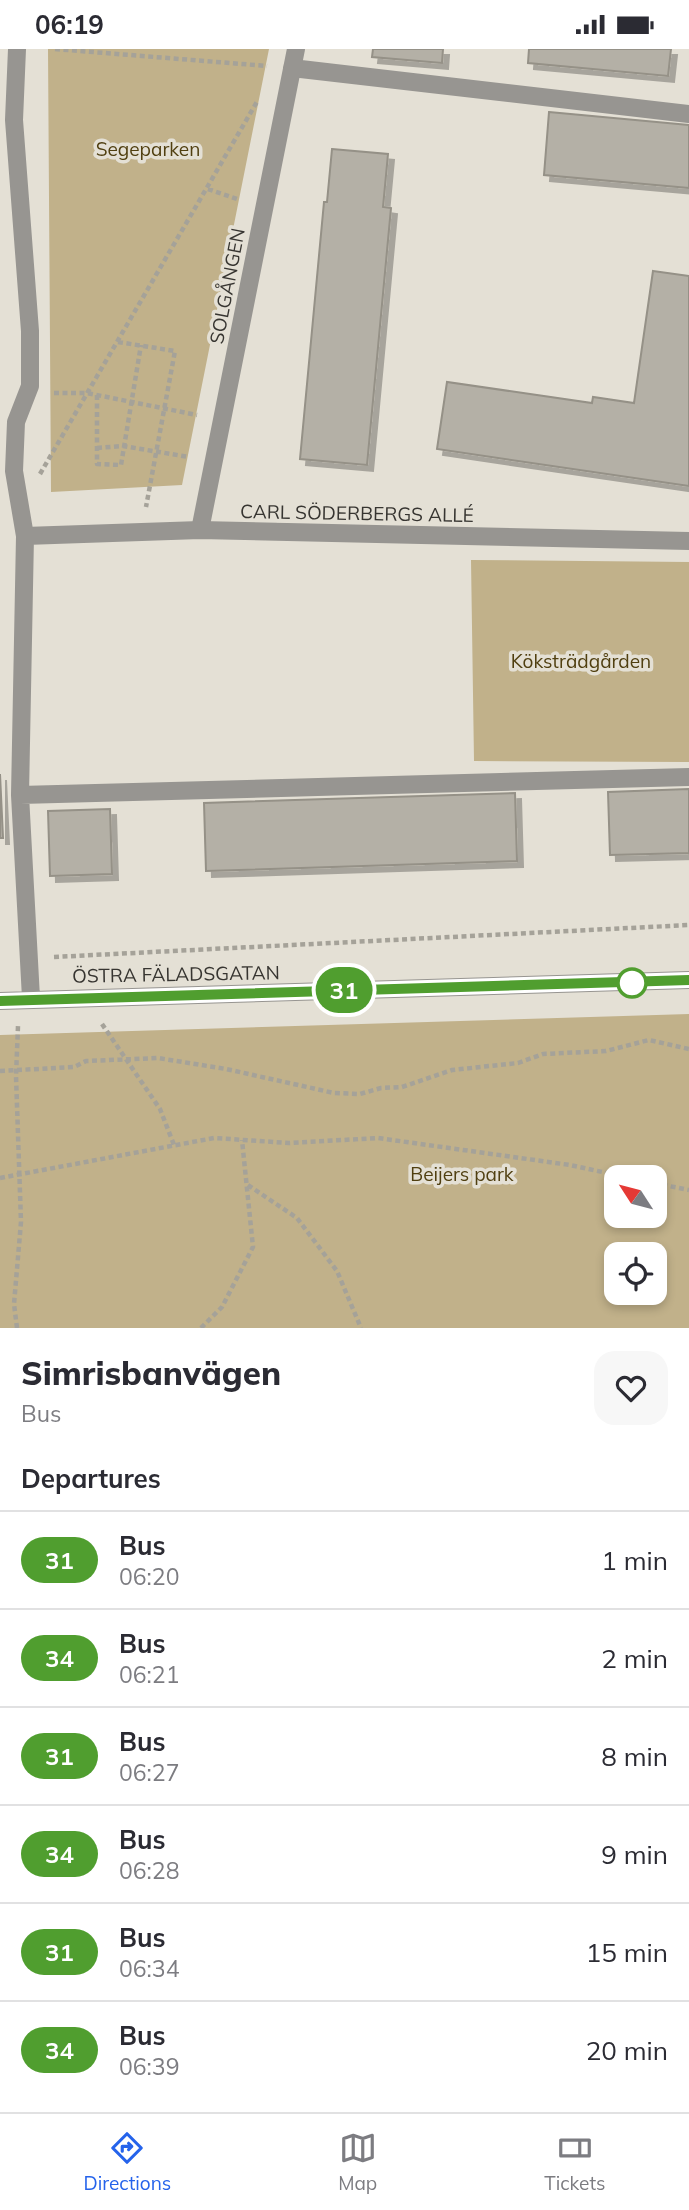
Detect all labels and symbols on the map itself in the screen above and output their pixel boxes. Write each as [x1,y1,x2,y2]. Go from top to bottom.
park label: Segeparken [96,137,200,161]
street label: SOLGÅNGEN [204,226,250,346]
street label: CARL SÖDERBERGS ALLÉ [240,499,474,527]
park label: Köksträdgården [511,649,651,673]
street label: ÖSTRA FÄLADSGATAN [72,960,280,988]
line badge: 31 [312,967,376,1013]
unlabelled marker [617,968,647,998]
park label: Beijers park [410,1162,514,1186]
north arrow [604,1165,667,1229]

